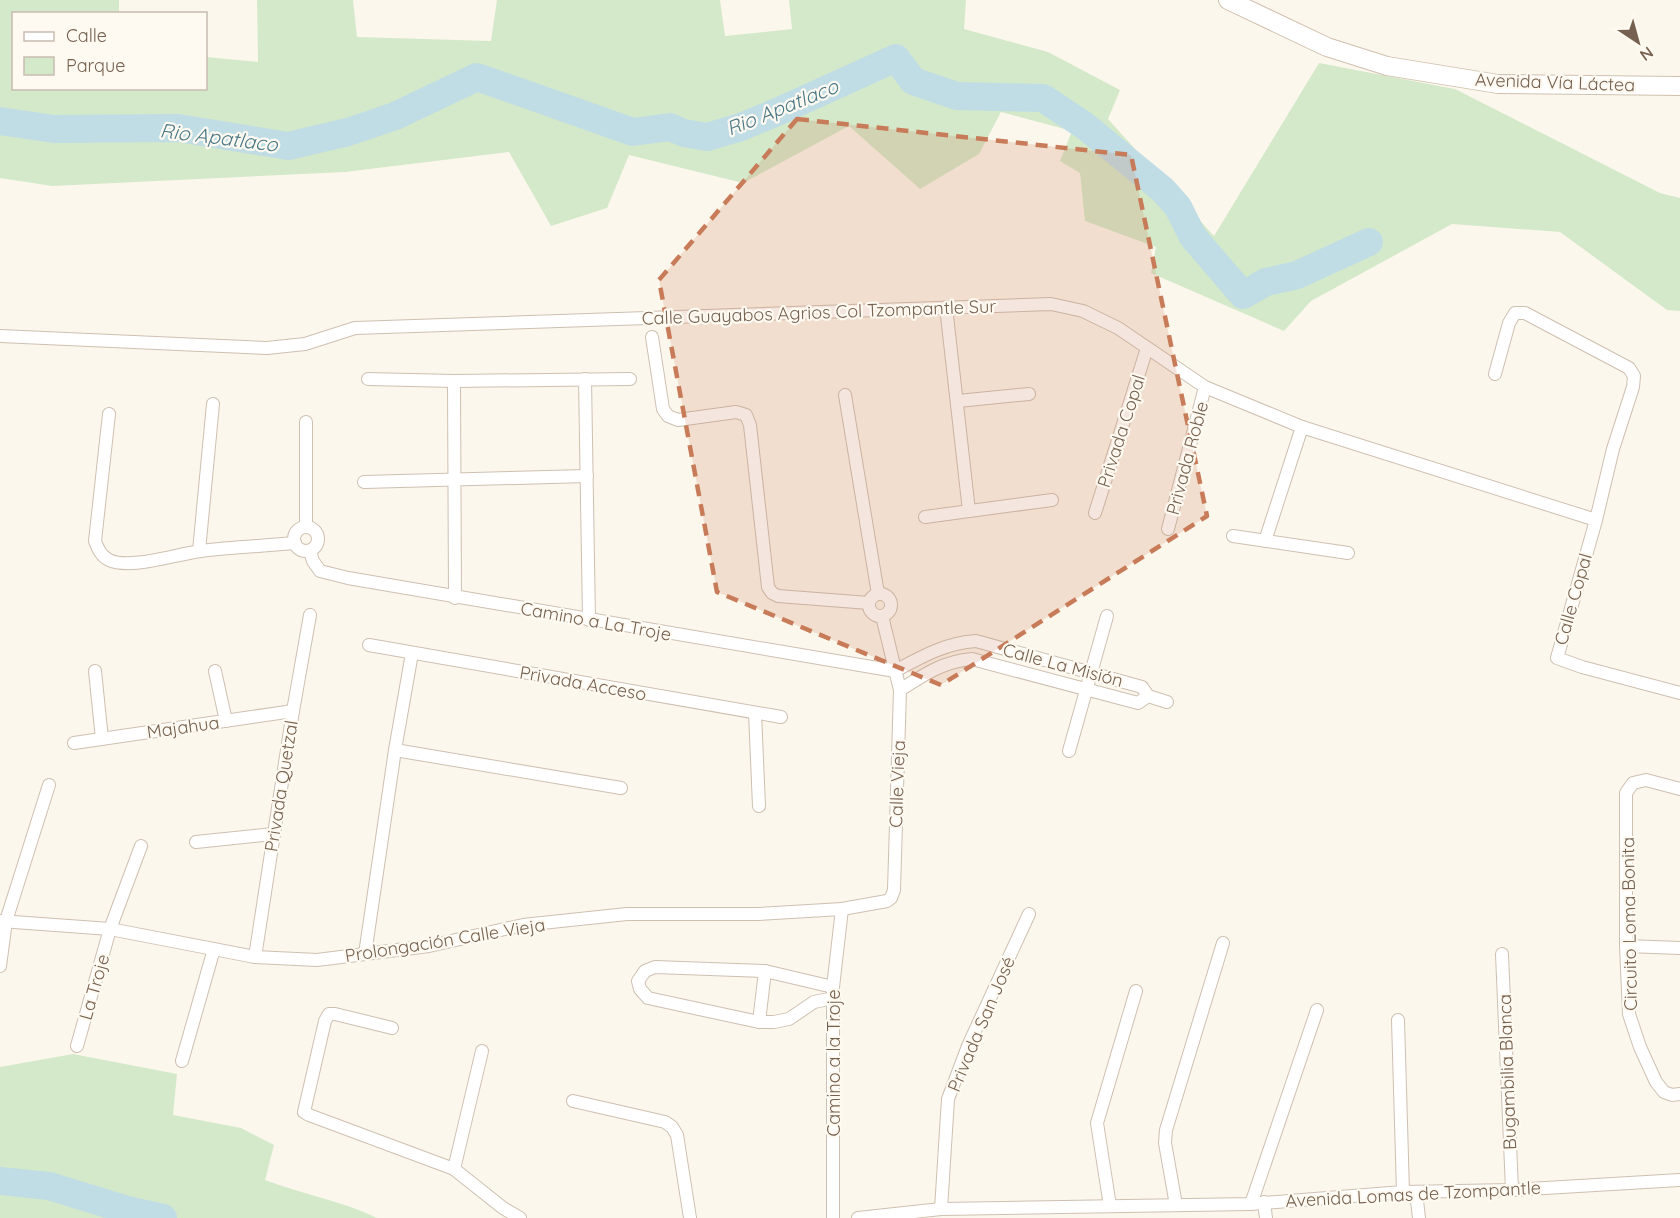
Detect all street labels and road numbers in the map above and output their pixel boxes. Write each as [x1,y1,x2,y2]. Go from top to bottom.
street label: Avenida Vía Láctea [1474,68,1636,96]
street label: Calle Guayabos Agrios Col Tzompantle Sur [641,294,997,330]
street label: Privada Copal [1092,372,1150,490]
street label: Privada Roble [1161,399,1213,517]
street label: Calle Copal [1549,550,1597,648]
street label: Camino a La Troje [519,596,673,646]
street label: Calle La Misión [1000,638,1126,692]
street label: Privada Acceso [518,661,648,705]
street label: Majahua [145,711,221,743]
street label: Privada Quetzal [259,719,303,853]
street label: Calle Vieja [884,740,910,828]
street label: Circuito Loma Bonita [1616,837,1642,1011]
street label: Prolongación Calle Vieja [343,913,547,967]
street label: La Troje [74,951,114,1023]
street label: Privada San José [942,953,1020,1095]
street label: Camino a la Troje [822,989,845,1137]
street label: Bugambilia Blanca [1493,994,1521,1150]
street label: Avenida Lomas de Tzompantle [1285,1176,1541,1212]

